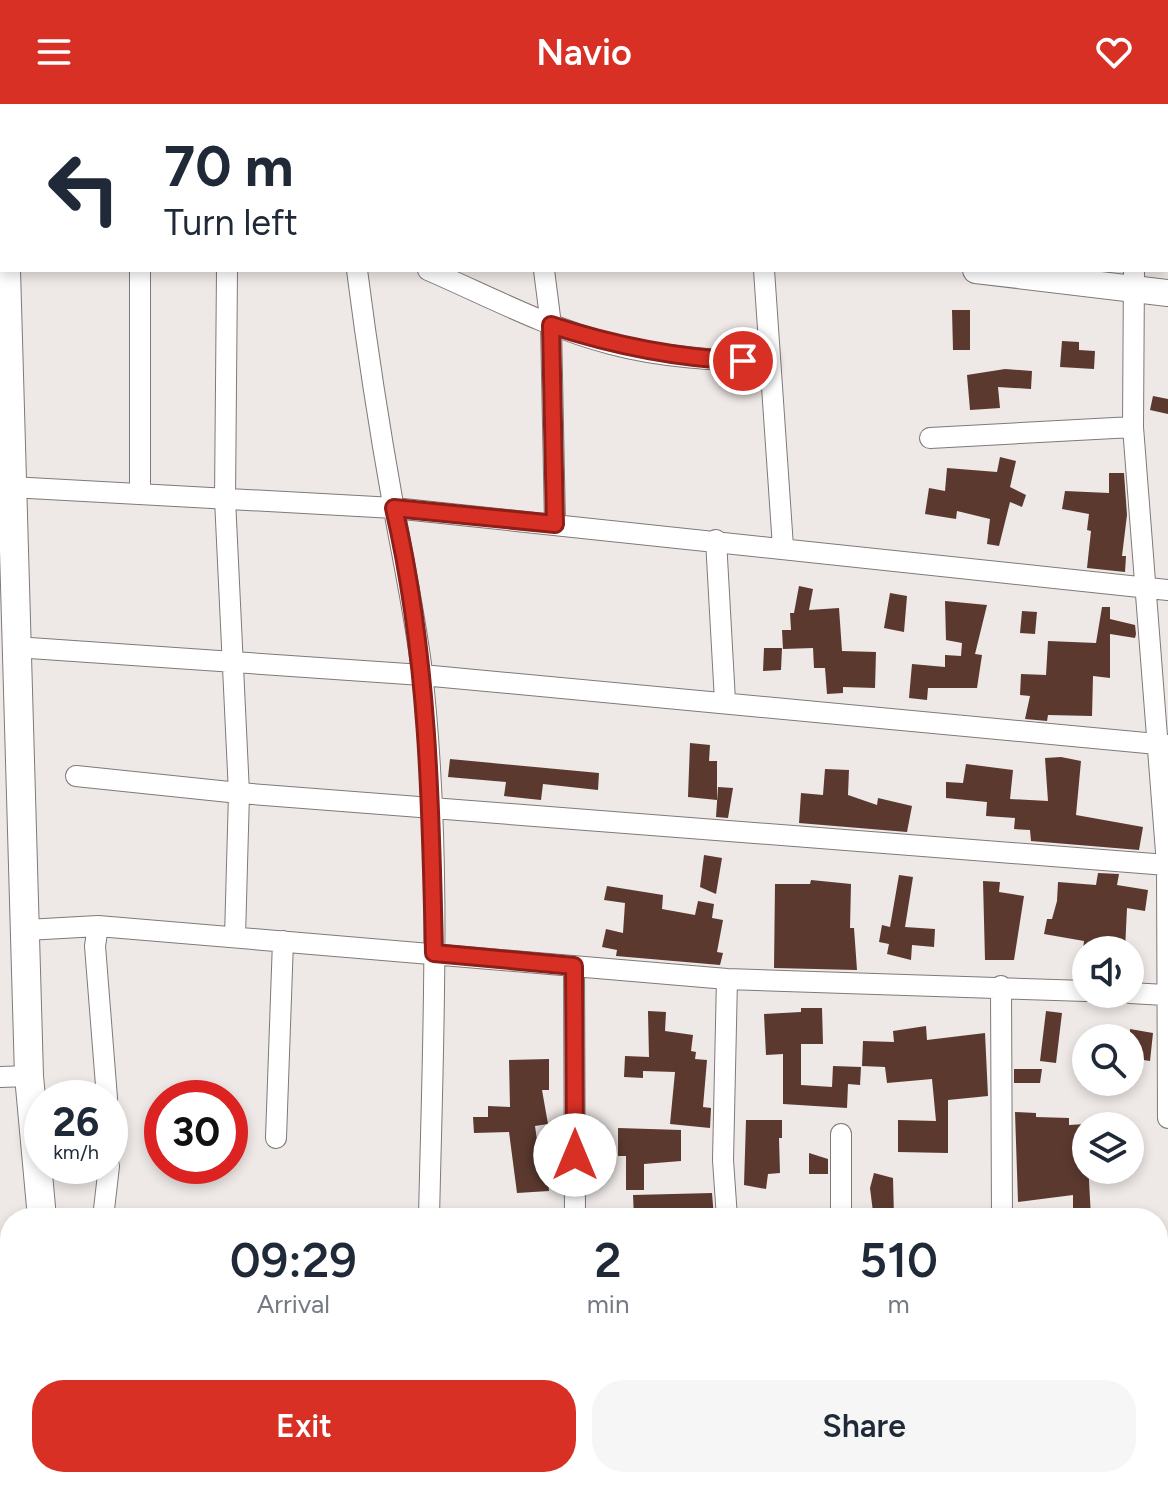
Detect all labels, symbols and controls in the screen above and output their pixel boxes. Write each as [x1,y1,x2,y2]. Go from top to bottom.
icon: menu [32,30,76,74]
icon: heart [1092,30,1136,74]
text: Navio [536,31,632,74]
text: 70 m [164,133,294,200]
icon: left [32,136,136,240]
text: Turn left [164,201,298,244]
pin [709,327,777,395]
icon: arrive [721,339,765,383]
map controls [1072,936,1144,1184]
button: sound [1072,936,1144,1008]
button: search [1072,1024,1144,1096]
speed limit sign: 30 [144,1080,248,1184]
text: 26 [53,1098,99,1146]
button: layers [1072,1112,1144,1184]
position arrow [533,1113,617,1197]
text: km/h [53,1140,99,1164]
text: 09:29 [230,1231,357,1289]
text: 2 [594,1231,622,1289]
text: 510 [859,1231,938,1289]
text: Arrival [257,1288,330,1320]
text: min [587,1288,629,1320]
text: m [888,1288,910,1320]
button: Exit [32,1380,576,1472]
button: Share [592,1380,1136,1472]

